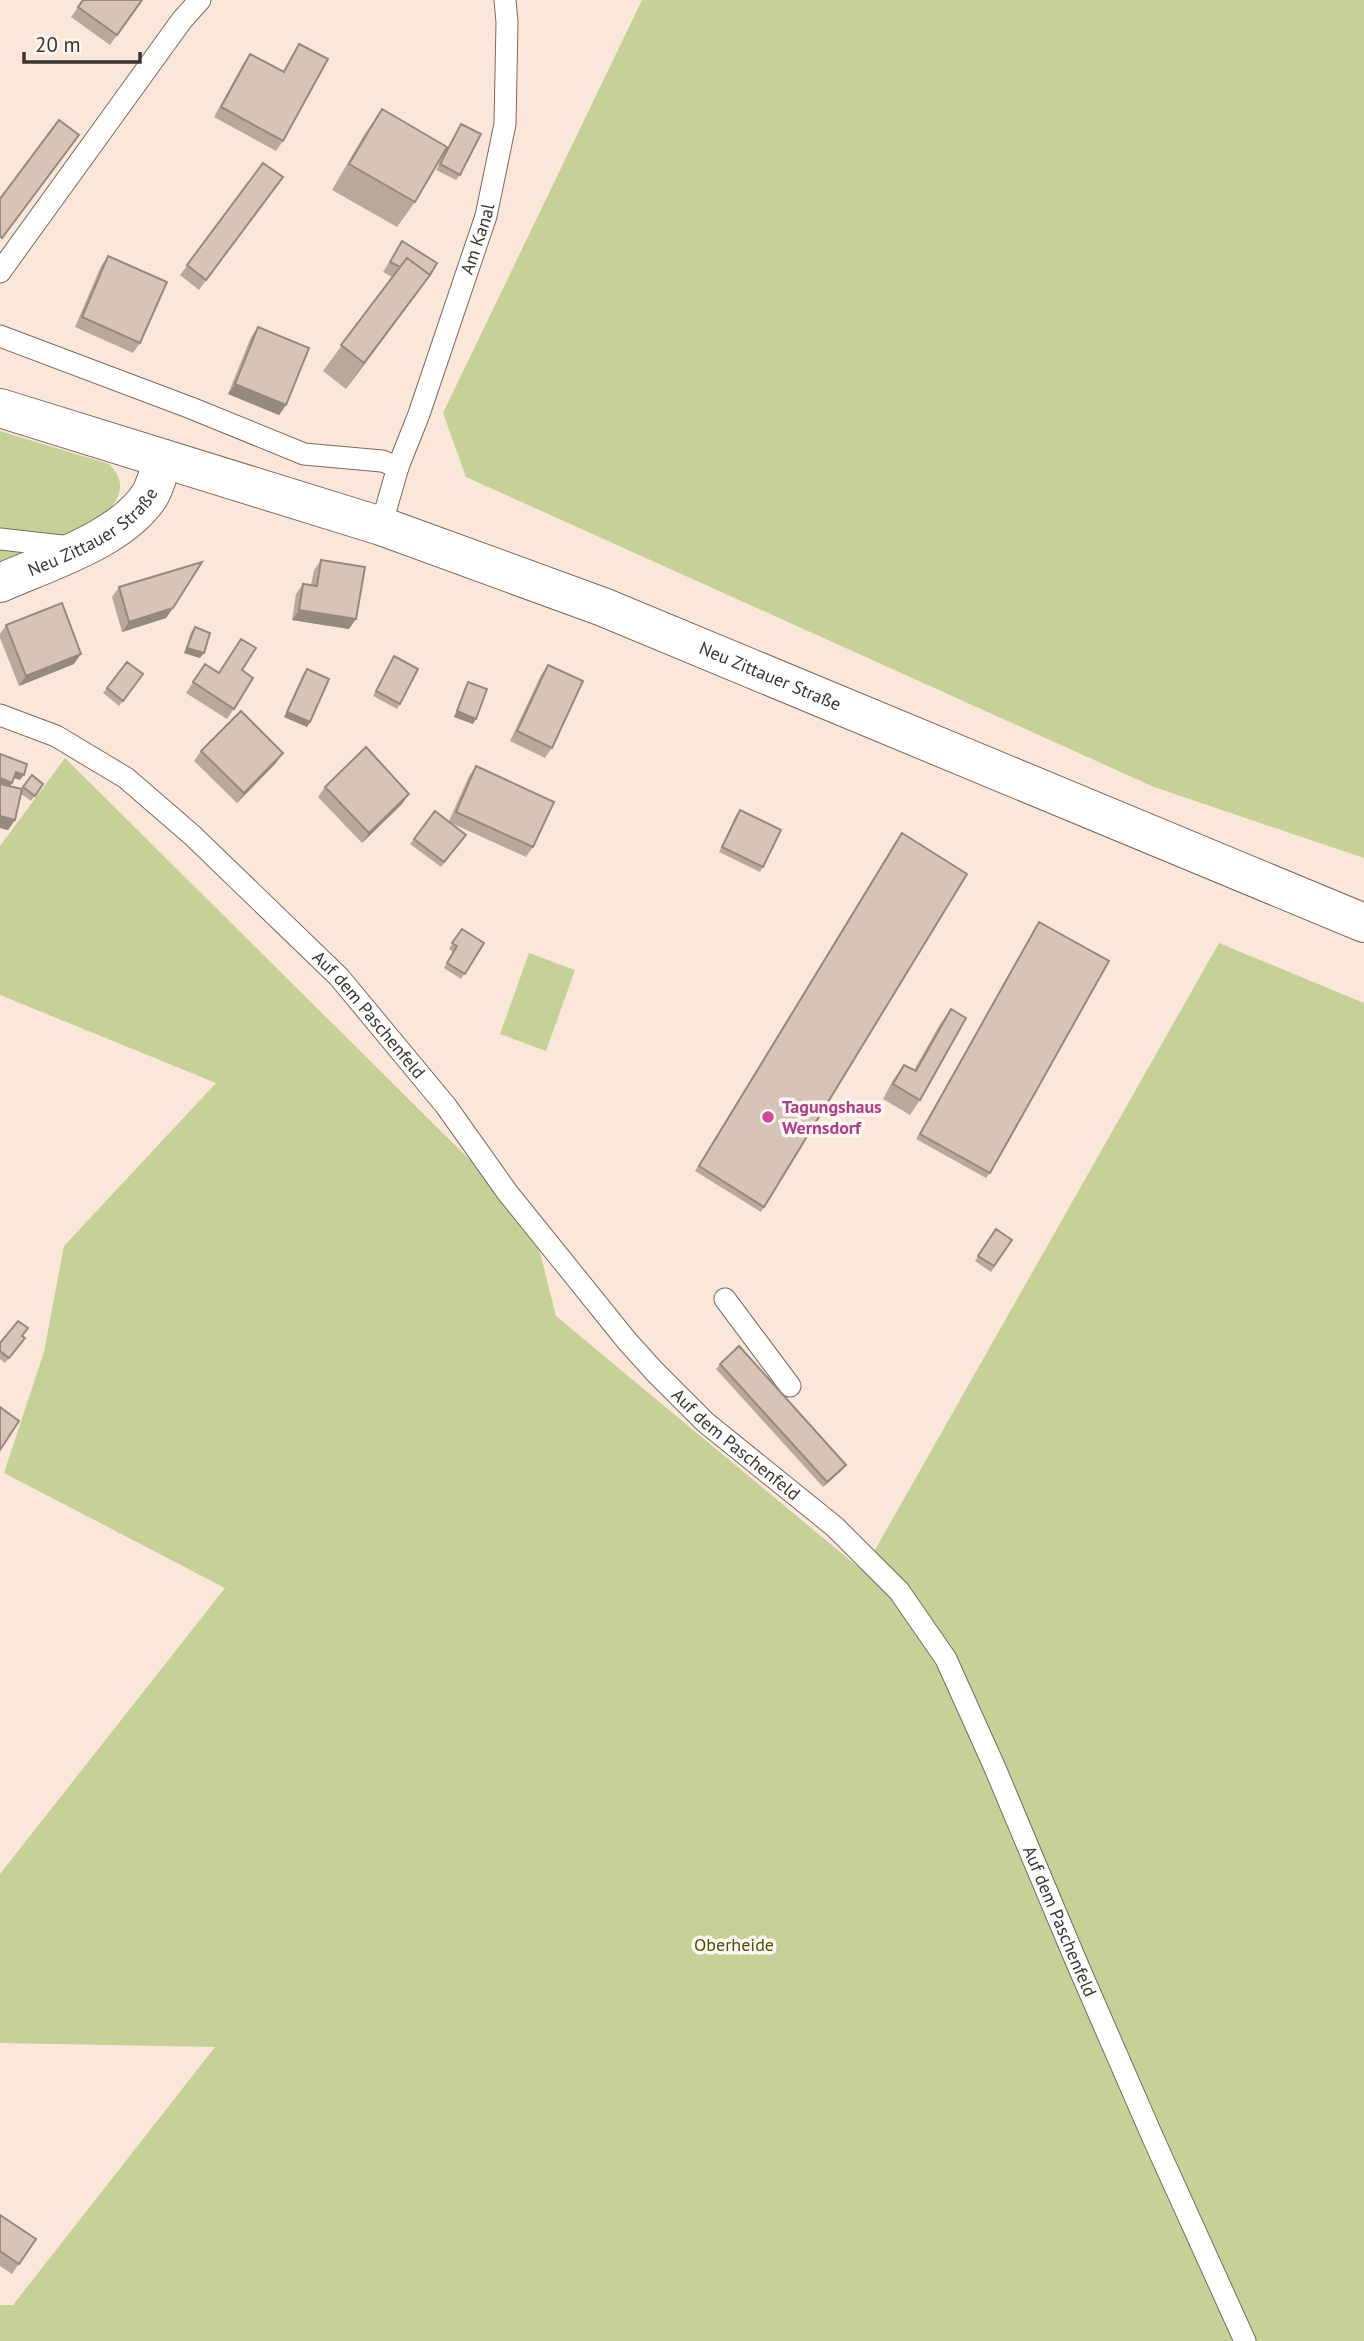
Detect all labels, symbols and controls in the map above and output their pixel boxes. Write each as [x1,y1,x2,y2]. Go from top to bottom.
scale bar [24,21,140,65]
text: 20 m [35,31,81,58]
street label: Am Kanal [455,201,499,277]
street label: Neu Zittauer Straße [24,484,163,581]
street label: Neu Zittauer Straße [696,636,845,716]
street label: Auf dem Paschenfeld [308,946,430,1083]
place label: Tagungshaus Wernsdorf [782,1095,882,1139]
marker: Tagungshaus Wernsdorf [760,1109,776,1125]
street label: Auf dem Paschenfeld [667,1383,805,1505]
street label: Auf dem Paschenfeld [1018,1842,1102,2000]
park label: Oberheide [694,1933,774,1956]

